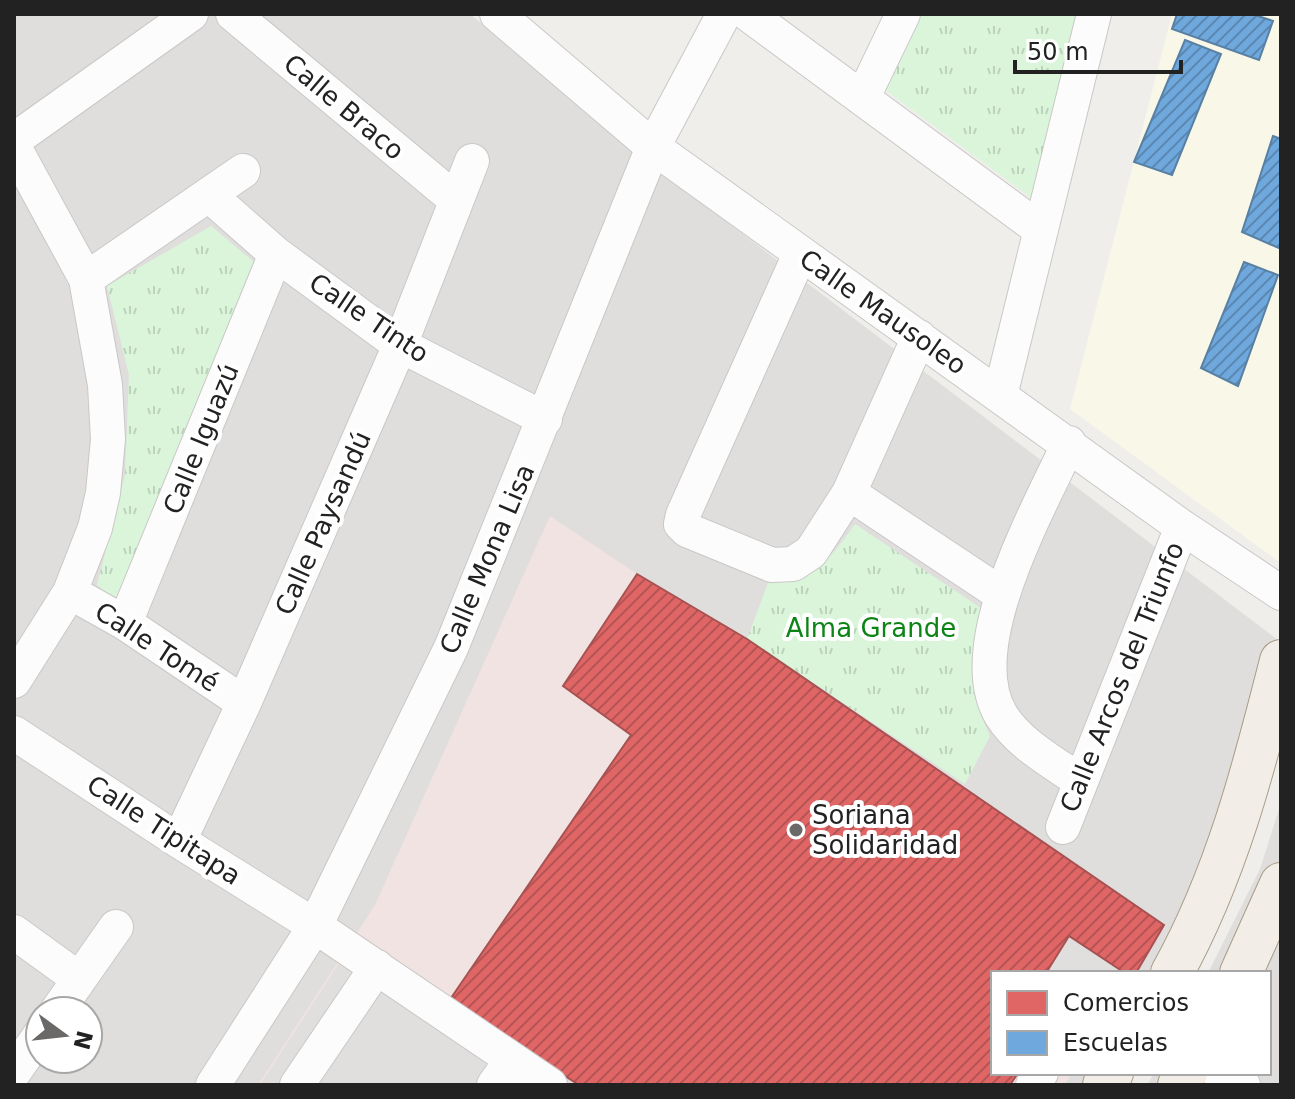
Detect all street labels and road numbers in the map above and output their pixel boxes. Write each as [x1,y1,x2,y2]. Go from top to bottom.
street label: Calle Braco [278,48,410,166]
street label: Calle Mausoleo [794,243,972,381]
street label: Calle Tinto [304,267,434,369]
street label: Calle Iguazú [157,359,245,519]
street label: Calle Paysandú [269,427,377,619]
street label: Calle Mona Lisa [434,460,540,658]
street label: Calle Arcos del Triunfo [1054,538,1190,816]
street label: Calle Tomé [89,596,225,698]
street label: Calle Tipitapa [81,769,247,891]

